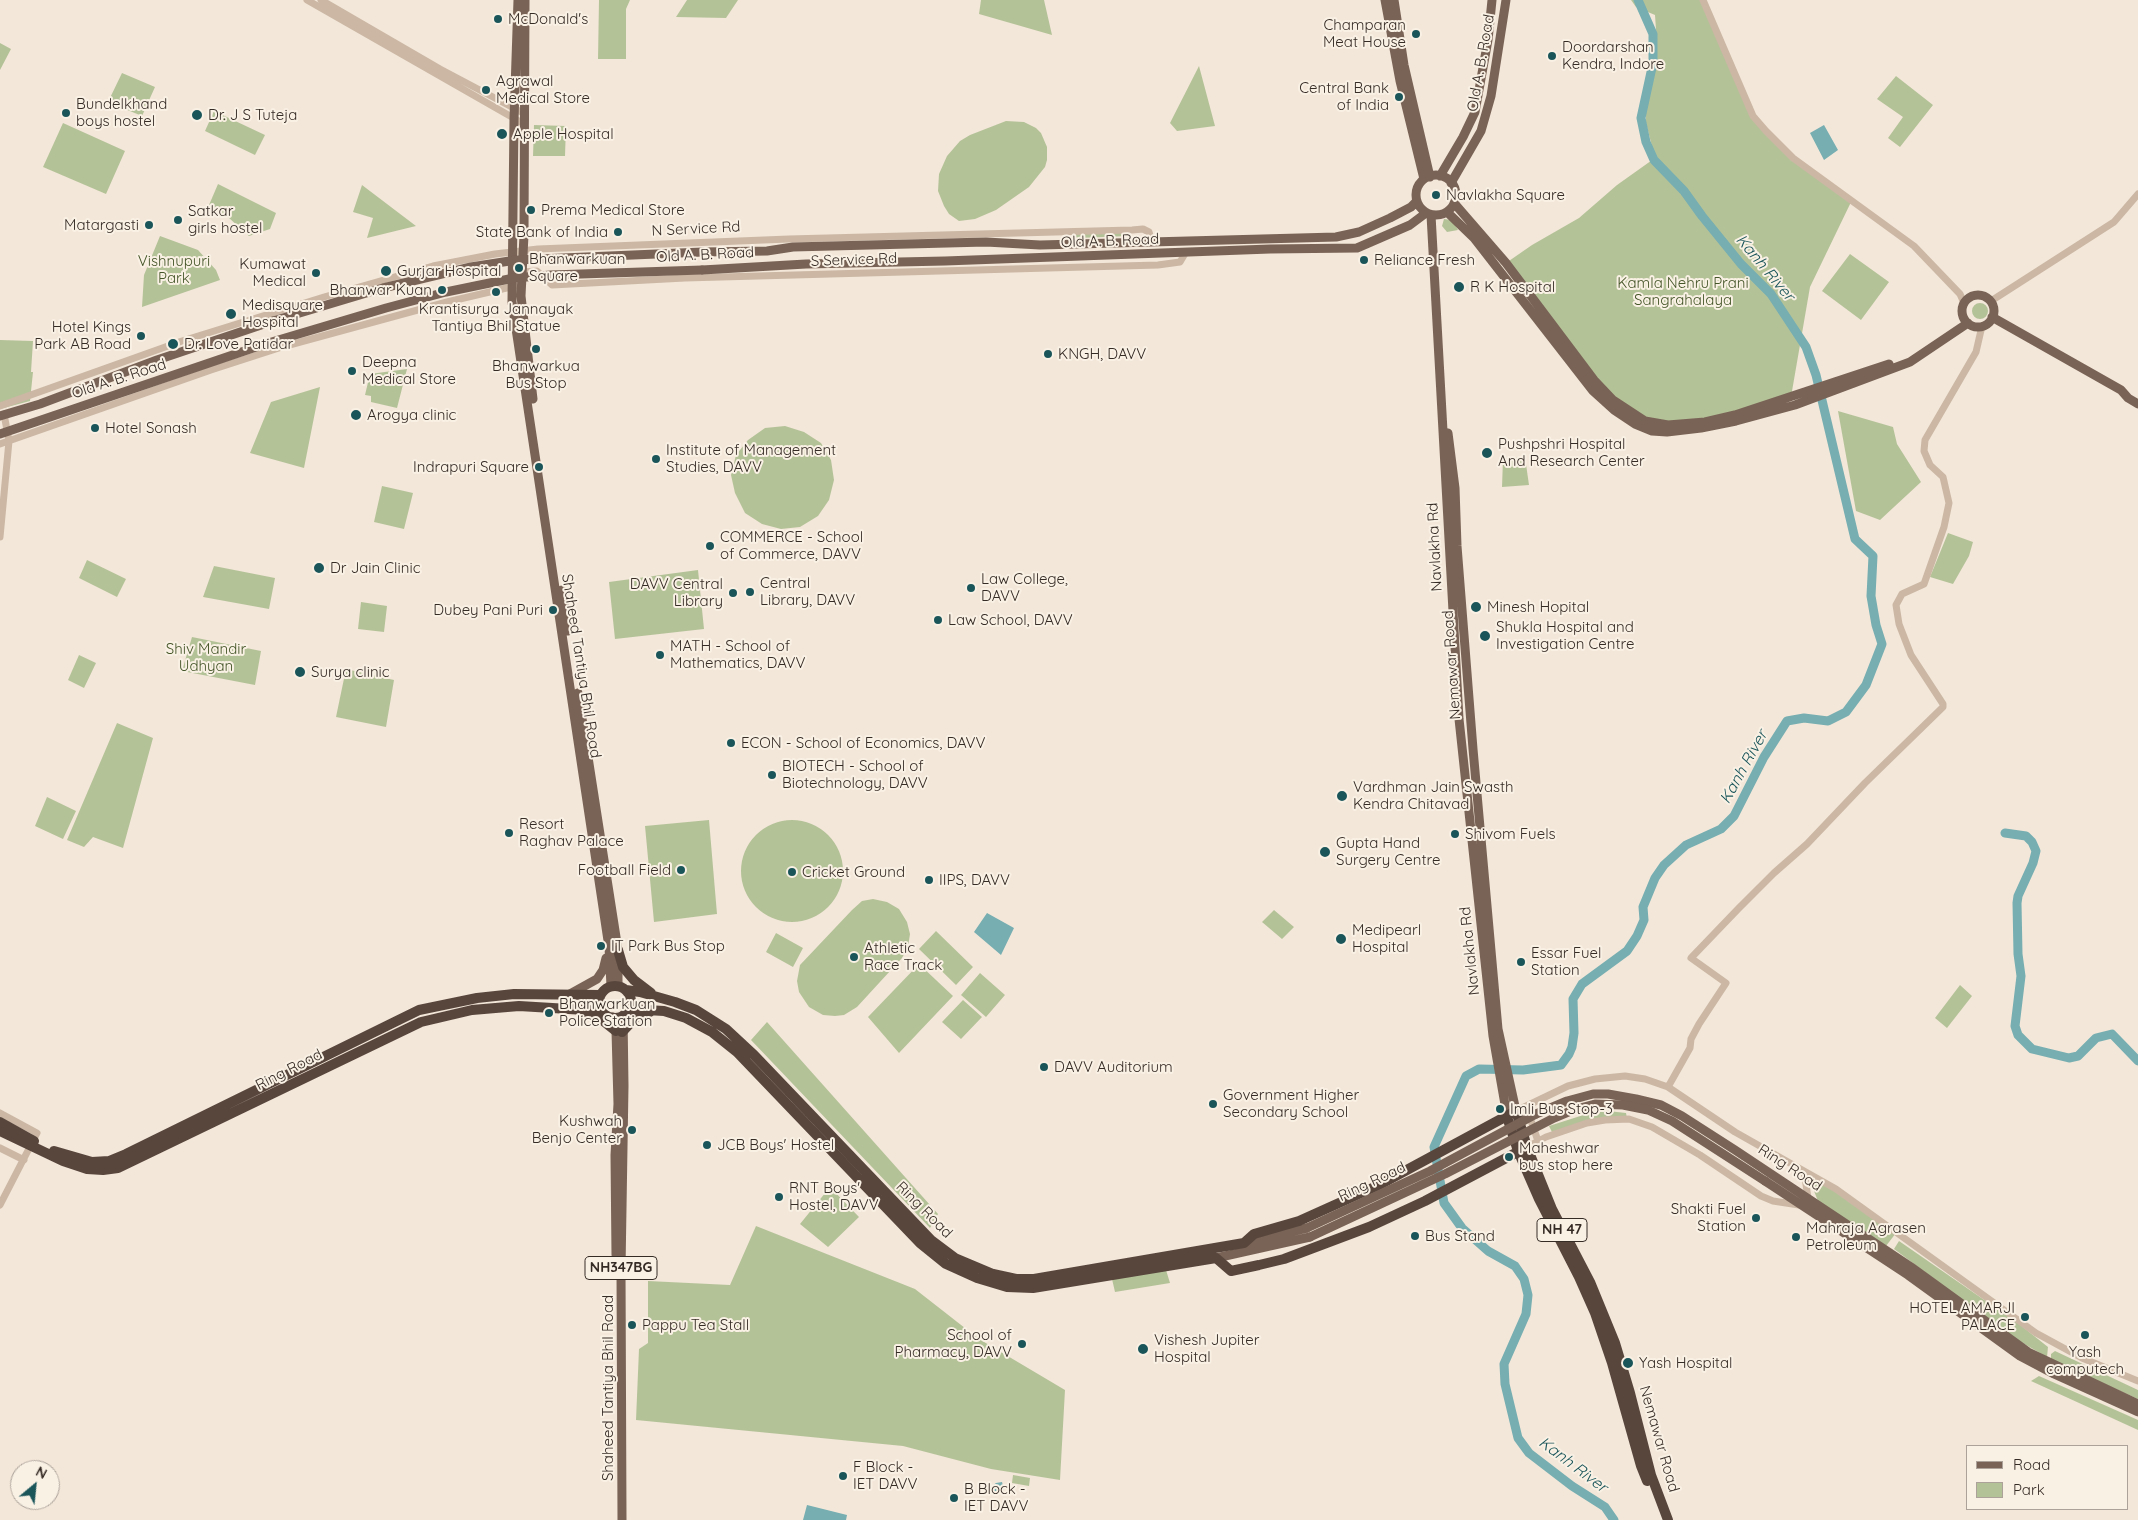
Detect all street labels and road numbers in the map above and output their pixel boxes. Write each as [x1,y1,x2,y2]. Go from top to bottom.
street label: Old A. B. Road [1464,13,1498,113]
street label: N Service Rd [651,218,741,240]
street label: Old A. B. Road [1061,230,1159,252]
street label: Old A. B. Road [655,243,755,267]
street label: S Service Rd [810,249,898,271]
street label: Old A. B. Road [69,355,169,403]
street label: Navlakha Rd [1424,502,1446,592]
street label: Shaheed Tantiya Bhil Road [558,573,604,759]
street label: Nemawar Road [1439,610,1465,720]
street label: Navlakha Rd [1456,906,1484,996]
street label: Ring Road [253,1046,325,1094]
street label: Ring Road [1755,1141,1825,1195]
street label: Ring Road [1335,1159,1409,1205]
street label: Ring Road [892,1178,956,1242]
road number: NH 47 [1537,1218,1587,1242]
road number: NH347BG [585,1256,657,1280]
street label: Shaheed Tantiya Bhil Road [599,1295,617,1481]
street label: Nemawar Road [1635,1384,1683,1494]

